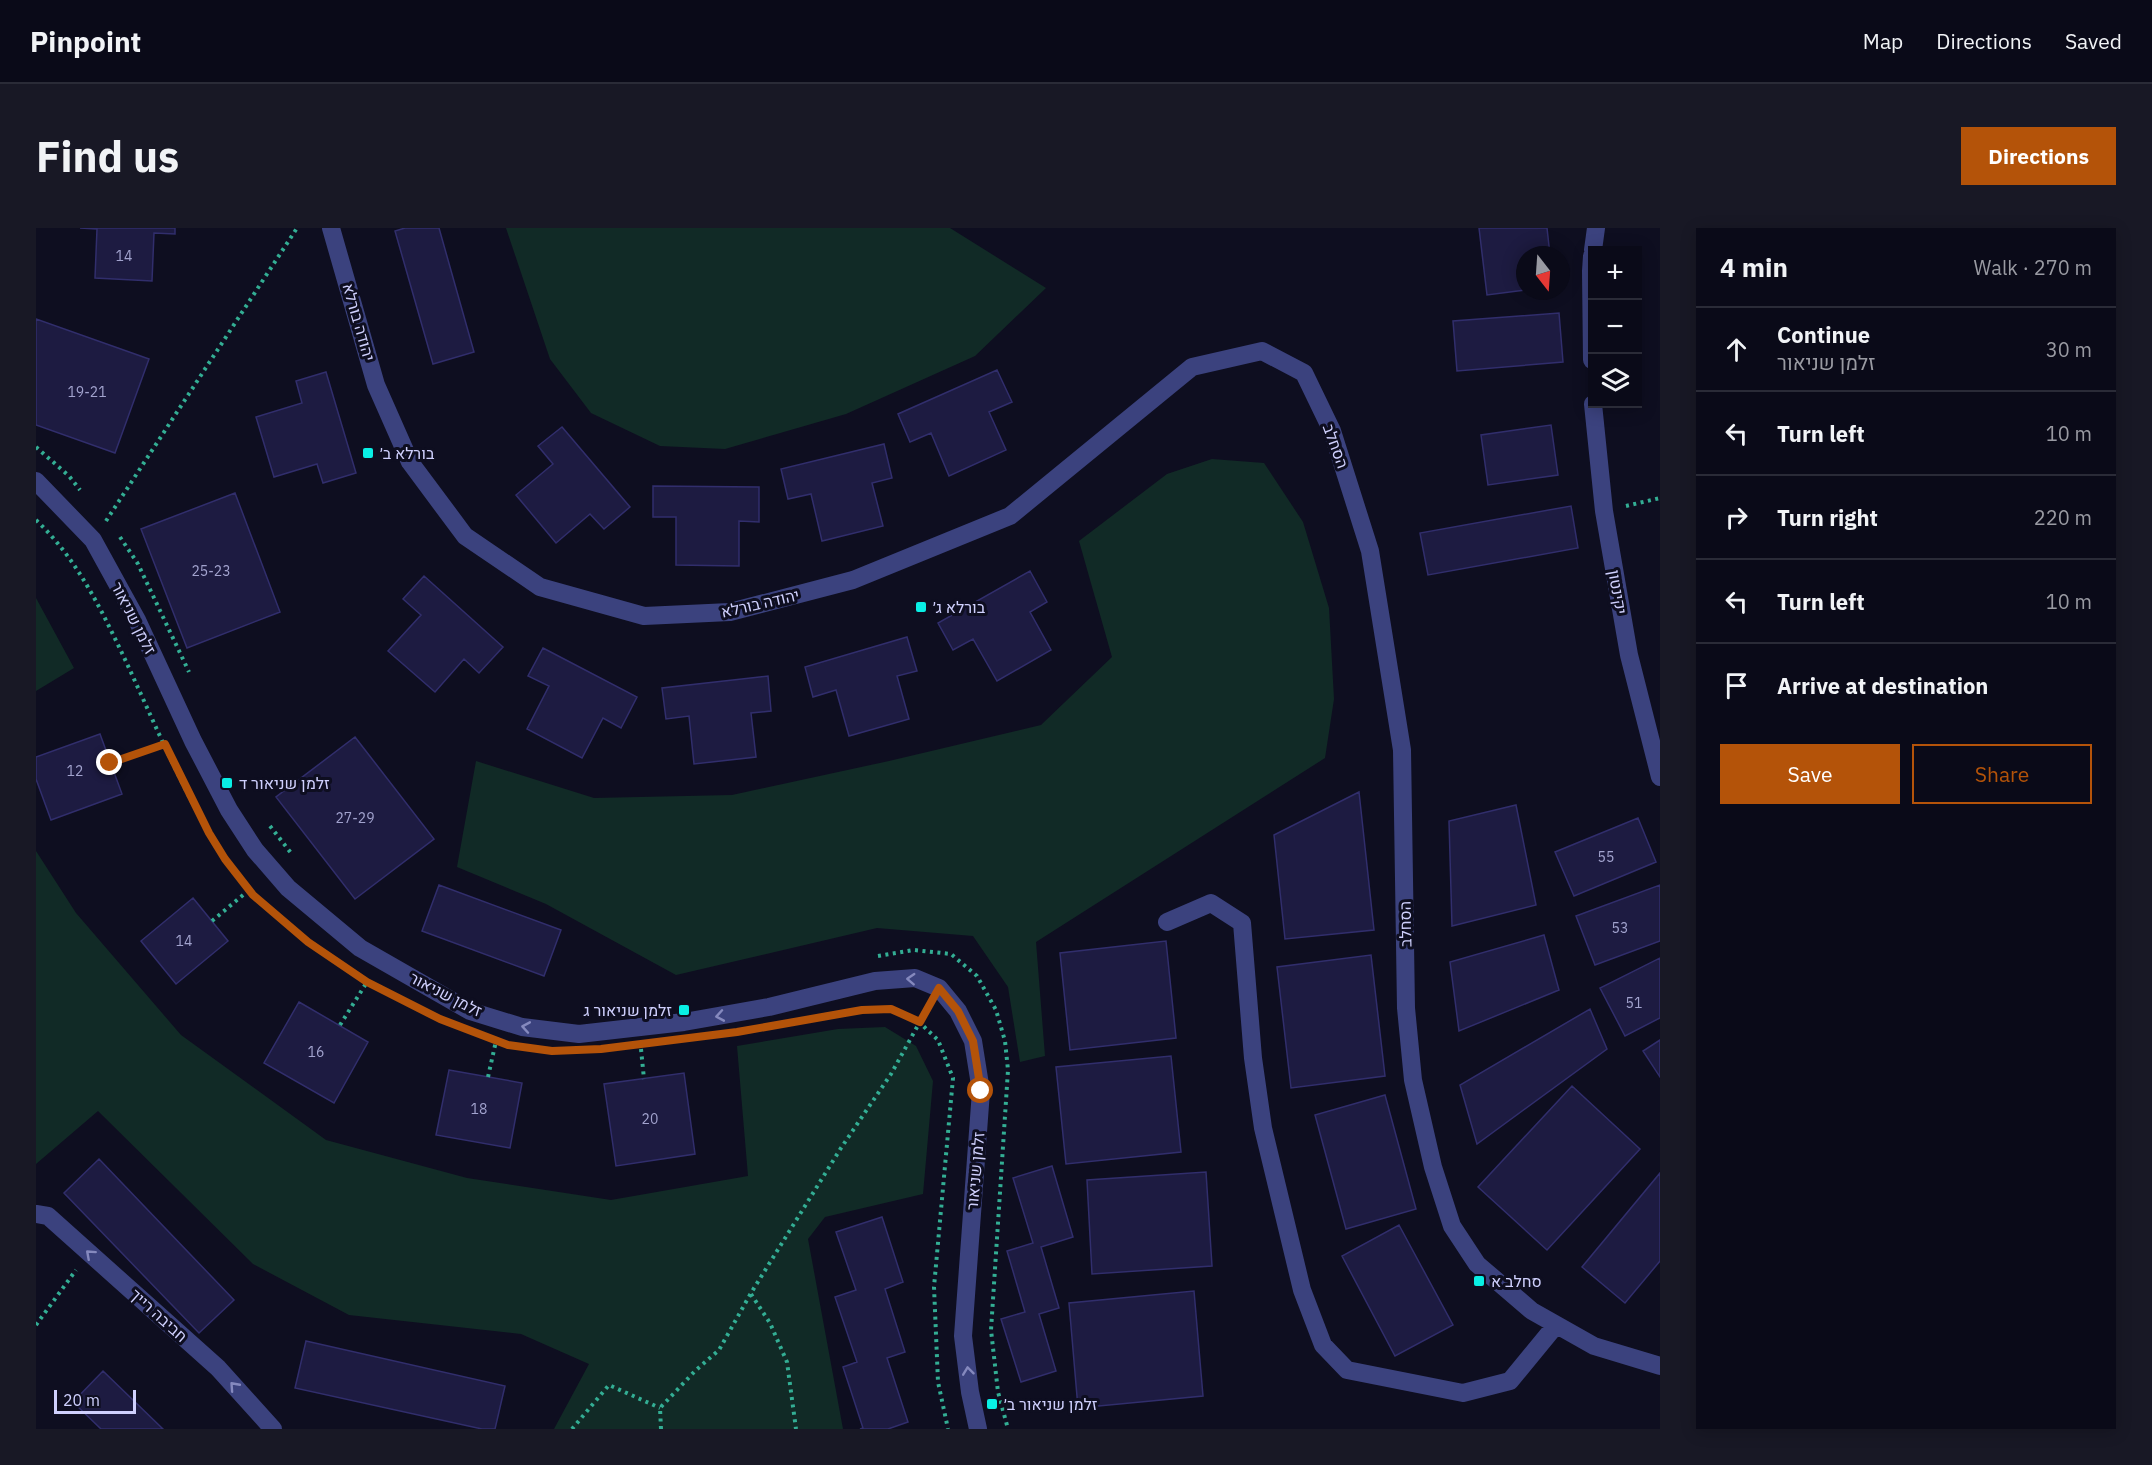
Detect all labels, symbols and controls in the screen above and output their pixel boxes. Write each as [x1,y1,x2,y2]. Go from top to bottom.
text: Pinpoint [30,23,141,60]
text: Map [1863,27,1903,55]
text: Directions [1936,27,2032,55]
text: Saved [2065,27,2122,55]
button: Directions [1961,127,2116,185]
text: Find us [36,129,179,184]
north arrow [1516,246,1570,300]
map controls [1588,246,1642,408]
button: + [1588,246,1642,300]
house number: 14 [116,247,132,265]
text: 4 min [1720,250,1788,284]
text: Walk · 270 m [1974,254,2092,281]
street label: יהודה בורלא [338,281,380,363]
button: − [1588,300,1642,354]
text: Continue [1777,320,1870,349]
icon: ahead [1720,333,1753,366]
text: 30 m [2046,336,2092,363]
text: זלמן שניאור [1777,349,1875,376]
button: layers [1588,354,1642,408]
house number: 19-21 [67,383,107,401]
icon: left [1720,417,1753,450]
text: Turn left [1777,419,1865,448]
text: 10 m [2046,420,2092,447]
street label: הסחלב [1319,421,1353,471]
place label: בורלא ב׳ [380,443,435,463]
marker: בורלא ב׳ [361,446,375,460]
icon: right [1720,501,1753,534]
text: Turn right [1777,503,1878,532]
text: 220 m [2034,504,2092,531]
house number: 25-23 [191,562,231,580]
street label: יקינטון [1604,568,1632,616]
street label: זלמן שניאור [107,578,161,658]
street label: יהודה בורלא [719,584,801,622]
icon: left [1720,585,1753,618]
text: Turn left [1777,587,1865,616]
text: 10 m [2046,588,2092,615]
place label: בורלא ג׳ [933,597,986,617]
marker: בורלא ג׳ [914,600,928,614]
icon: arrive [1720,669,1753,702]
text: Arrive at destination [1777,671,1988,700]
button: Save [1720,744,1900,804]
button: Share [1912,744,2092,804]
route end [96,749,122,775]
house number: 12 [67,762,83,780]
place label: זלמן שניאור ד [239,773,330,793]
marker: זלמן שניאור ד [220,776,234,790]
house number: 27-29 [335,809,375,827]
house number: 55 [1598,848,1614,866]
street label: הסחלב [1395,901,1415,947]
house number: 53 [1612,919,1628,937]
house number: 14 [176,932,192,950]
street label: זלמן שניאור [406,967,486,1021]
one-way arrow [906,973,915,986]
house number: 51 [1626,994,1642,1012]
place label: זלמן שניאור ג [583,1000,672,1020]
marker: זלמן שניאור ג [677,1003,691,1017]
one-way arrow [715,1009,724,1021]
one-way arrow [522,1021,531,1033]
house number: 16 [308,1043,324,1061]
route start [967,1077,993,1103]
house number: 18 [471,1100,487,1118]
house number: 20 [642,1110,658,1128]
street label: זלמן שניאור [962,1131,988,1211]
one-way arrow [87,1250,97,1261]
place label: סחלב א [1491,1271,1542,1291]
marker: סחלב א [1472,1274,1486,1288]
street label: חביבה רייך [126,1284,192,1346]
one-way arrow [962,1367,974,1376]
one-way arrow [230,1382,241,1392]
scale bar [54,1387,136,1414]
text: 20 m [63,1390,100,1410]
place label: זלמן שניאור ב׳ [1004,1394,1098,1414]
marker: זלמן שניאור ב׳ [985,1397,999,1411]

